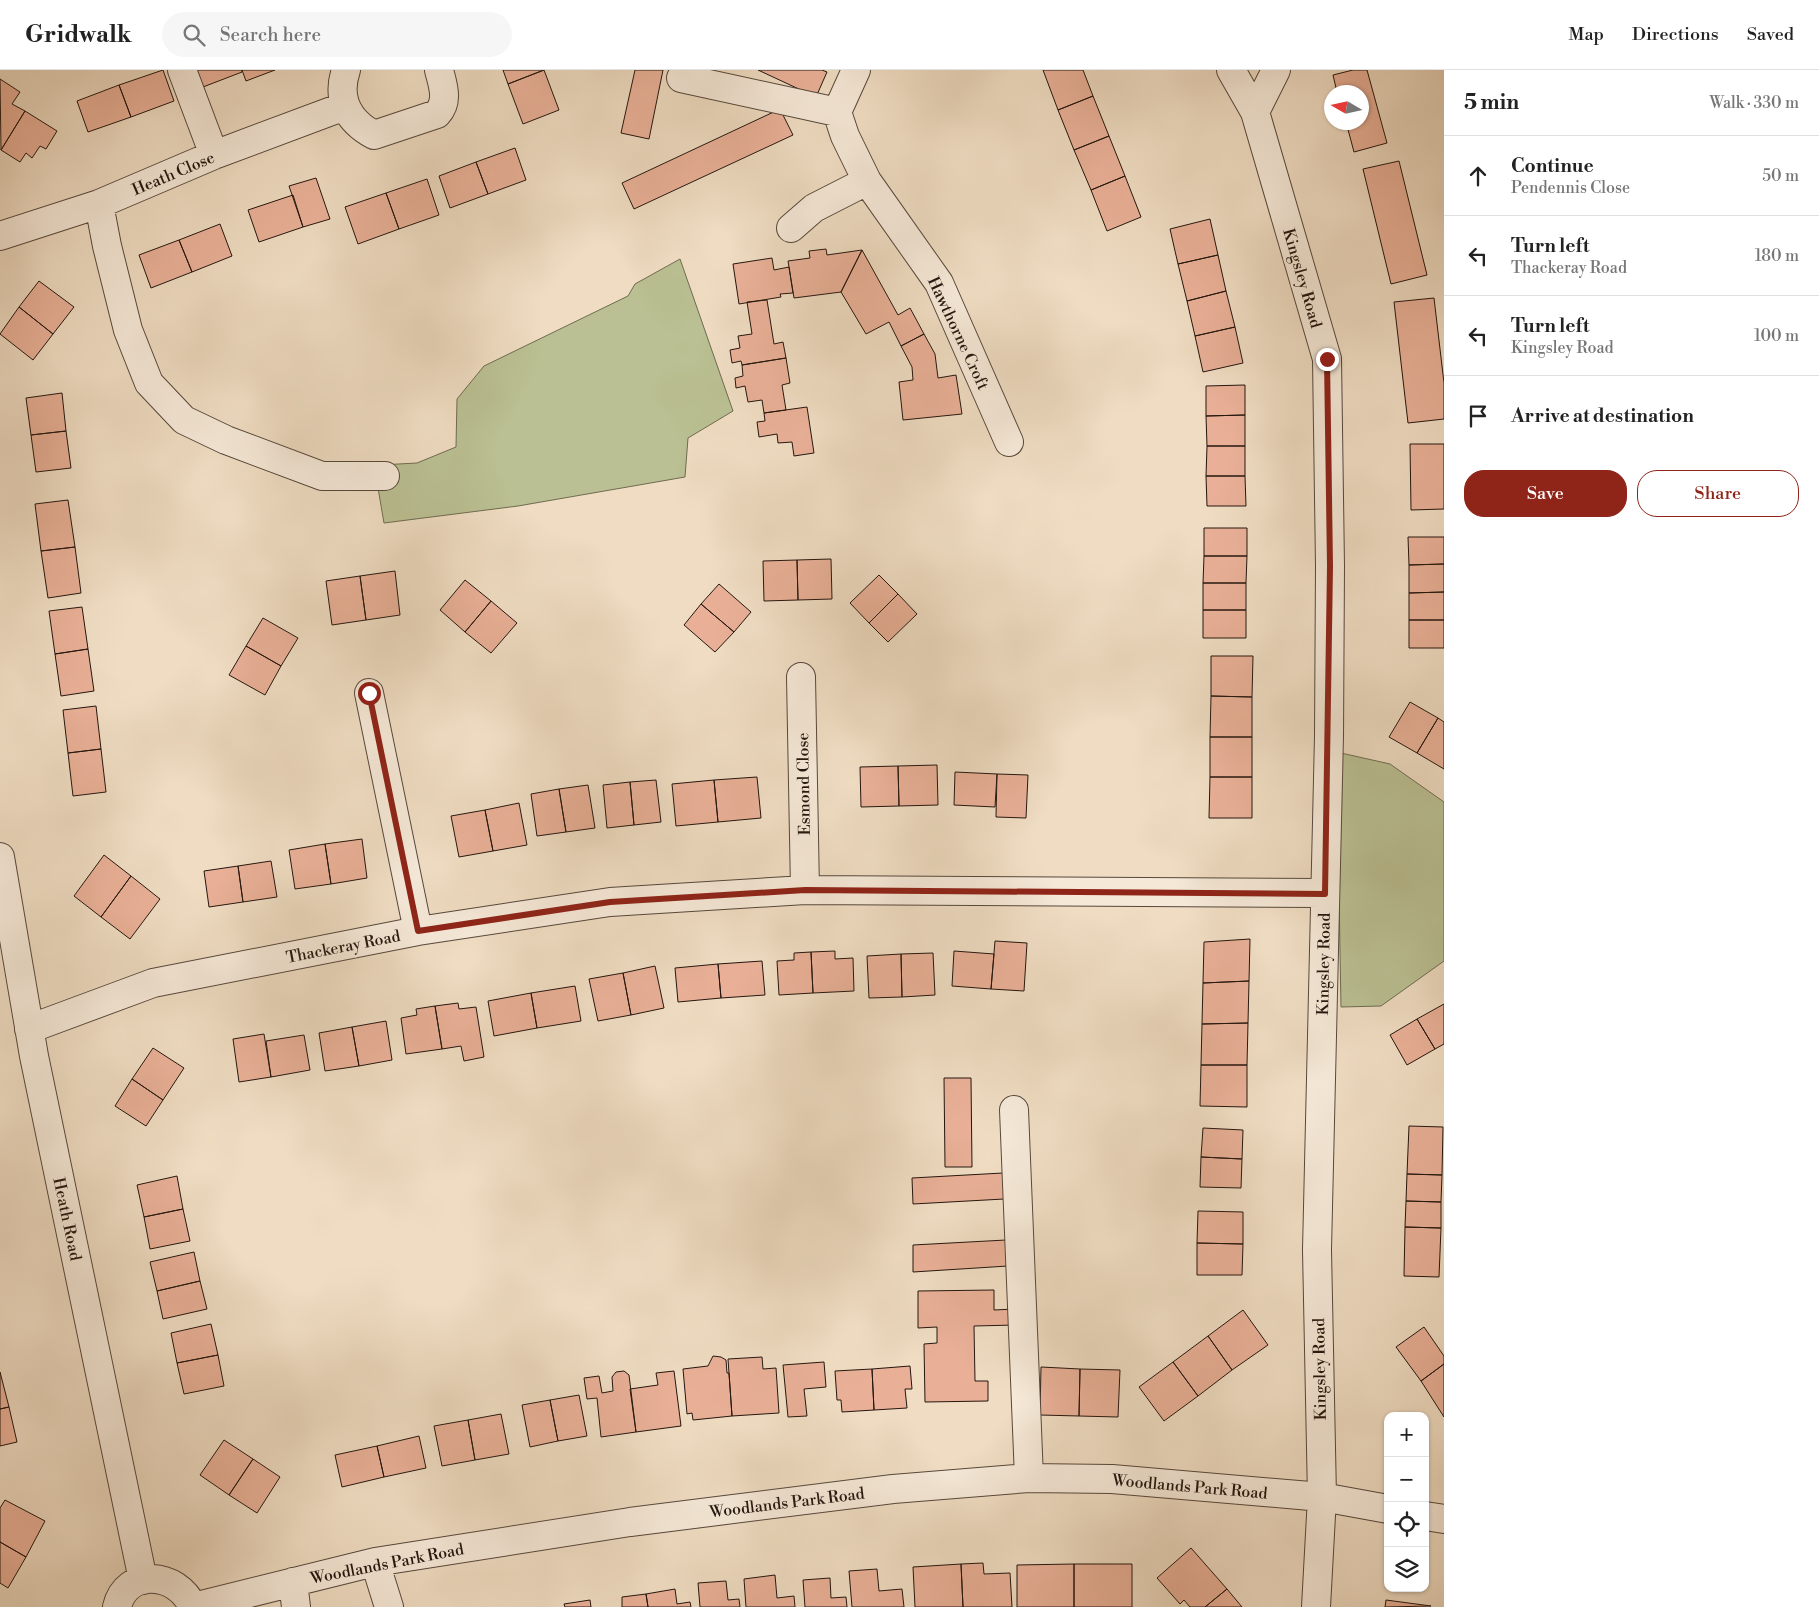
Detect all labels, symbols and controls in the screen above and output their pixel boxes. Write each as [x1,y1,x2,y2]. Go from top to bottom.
search box [162,12,512,57]
text: Gridwalk [25,20,132,50]
icon: search [180,21,208,49]
text: Search here [220,23,321,47]
text: Map [1568,23,1604,46]
text: Directions [1632,23,1719,46]
text: Saved [1747,23,1794,46]
north arrow [1324,85,1369,130]
text: 5 min [1464,90,1519,116]
text: Walk · 330 m [1709,93,1799,113]
street label: Heath Close [129,148,218,200]
text: Continue [1511,154,1594,178]
icon: ahead [1464,162,1492,190]
text: 50 m [1762,166,1799,186]
text: Pendennis Close [1511,178,1630,198]
street label: Kingsley Road [1278,226,1326,330]
text: Turn left [1511,234,1590,258]
icon: left [1464,242,1492,270]
text: 180 m [1755,246,1799,266]
text: Thackeray Road [1511,258,1627,278]
street label: Hawthorne Croft [923,274,993,394]
text: Turn left [1511,314,1590,338]
icon: left [1464,322,1492,350]
text: 100 m [1754,326,1799,346]
text: Kingsley Road [1511,338,1614,358]
route end [1316,348,1339,371]
icon: arrive [1464,402,1492,430]
text: Arrive at destination [1511,404,1694,428]
button: Save [1464,470,1627,517]
button: Share [1637,470,1799,517]
route start [358,682,381,705]
street label: Esmond Close [793,732,815,836]
street label: Kingsley Road [1313,912,1335,1016]
street label: Thackeray Road [284,926,402,968]
street label: Heath Road [48,1176,86,1263]
street label: Kingsley Road [1309,1317,1331,1421]
map controls [1384,1412,1429,1592]
button: + [1384,1412,1429,1457]
button: − [1384,1457,1429,1502]
street label: Woodlands Park Road [1110,1470,1268,1504]
street label: Woodlands Park Road [708,1484,866,1523]
button: locate [1384,1502,1429,1547]
street label: Woodlands Park Road [308,1539,466,1589]
button: layers [1384,1547,1429,1592]

